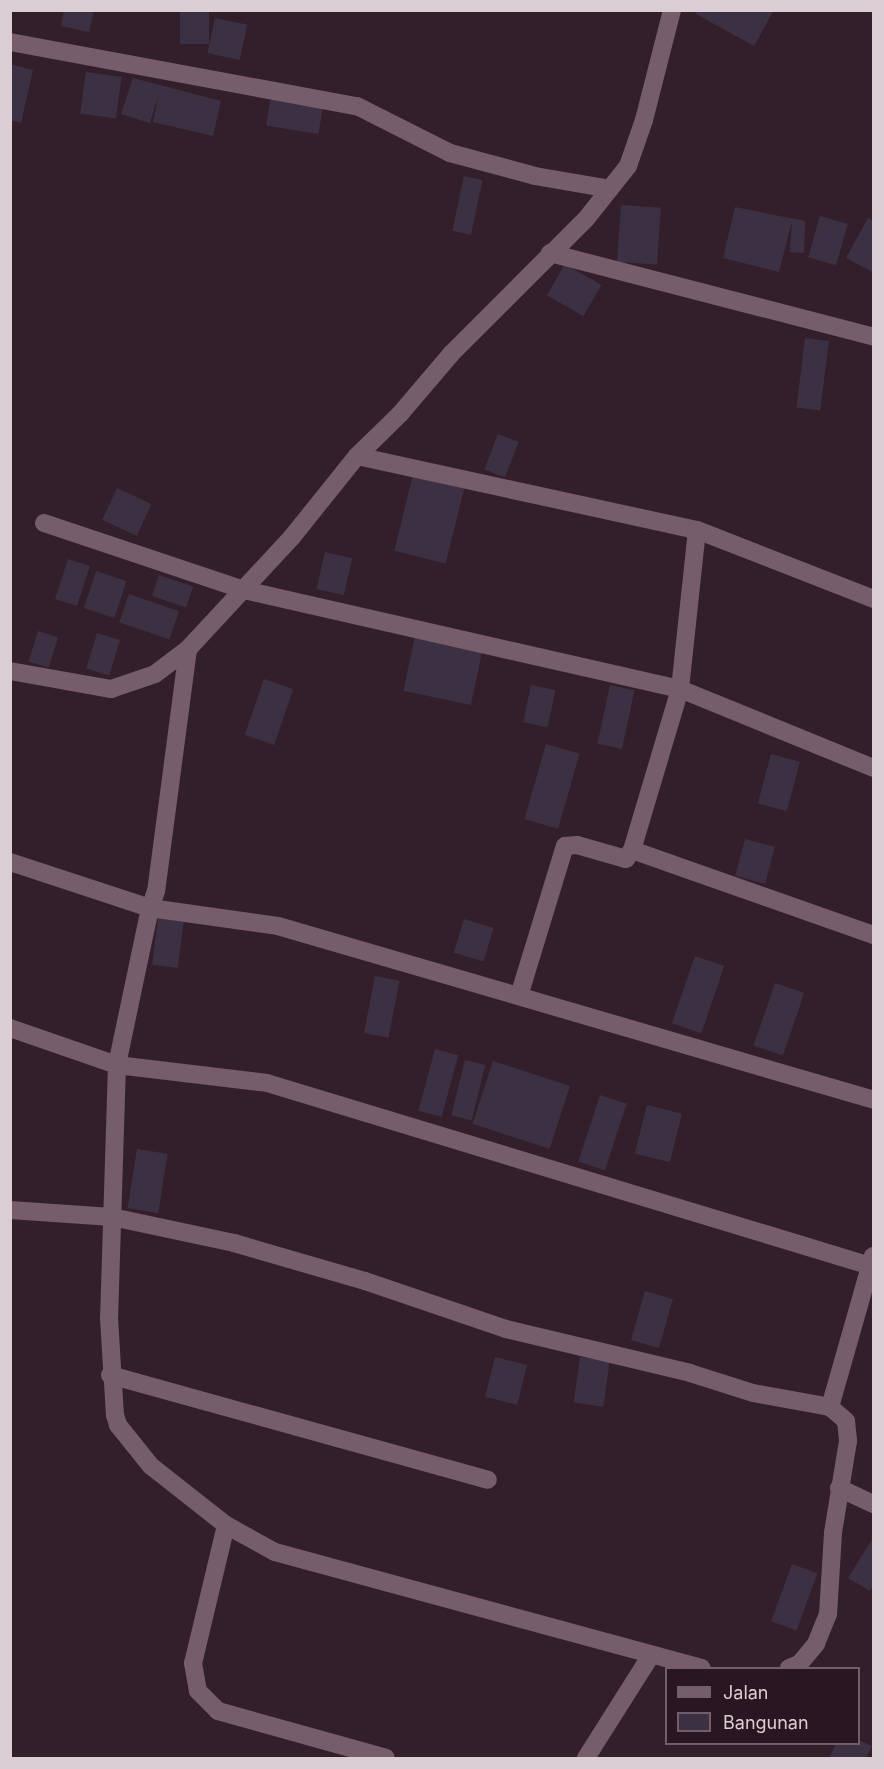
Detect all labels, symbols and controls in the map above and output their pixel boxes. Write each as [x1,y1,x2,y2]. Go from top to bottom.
legend [665,1667,860,1745]
text: Jalan [723,1682,768,1703]
text: Bangunan [723,1712,809,1733]

